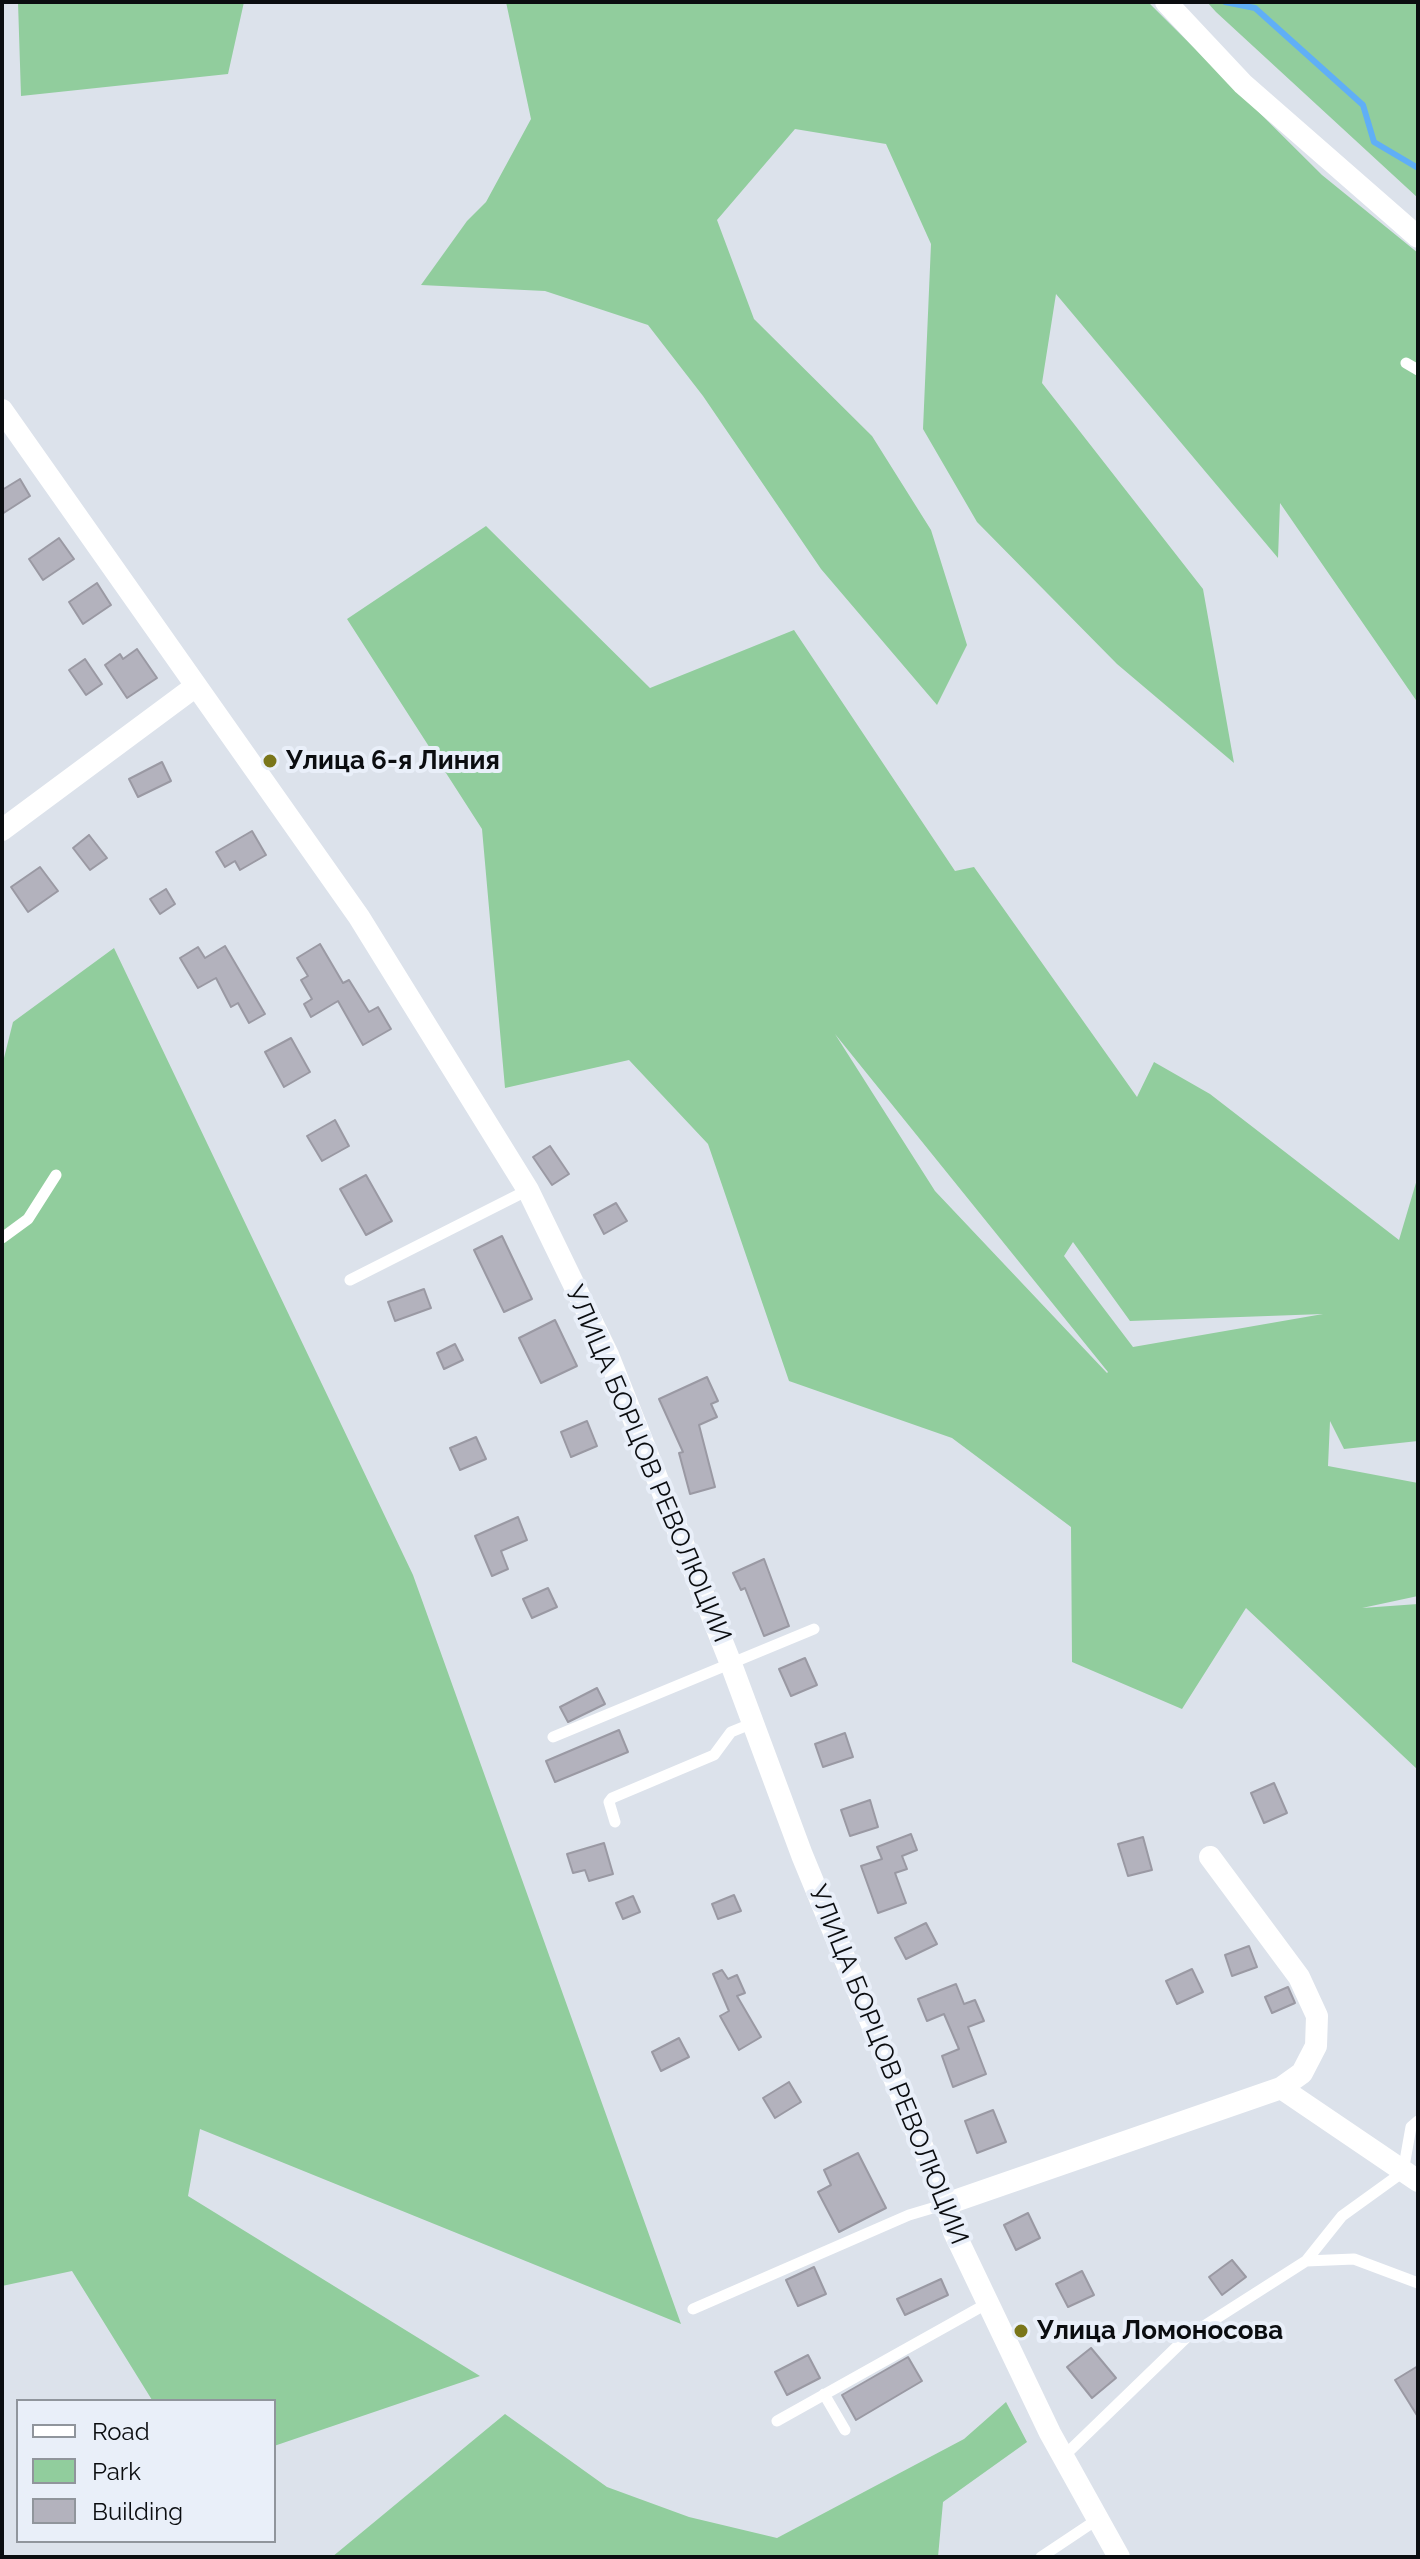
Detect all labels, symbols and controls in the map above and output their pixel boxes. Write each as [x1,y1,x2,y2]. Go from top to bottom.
place label: Улица 6-я Линия [286,745,500,777]
marker: Улица 6-я Линия [261,752,279,770]
street label: УЛИЦА БОРЦОВ РЕВОЛЮЦИИ [558,1281,738,1647]
street label: УЛИЦА БОРЦОВ РЕВОЛЮЦИИ [801,1881,975,2249]
place label: Улица Ломоносова [1037,2315,1283,2347]
marker: Улица Ломоносова [1012,2322,1030,2340]
legend [16,2399,276,2543]
text: Road [92,2417,150,2446]
text: Park [92,2457,141,2486]
text: Building [92,2497,183,2526]

